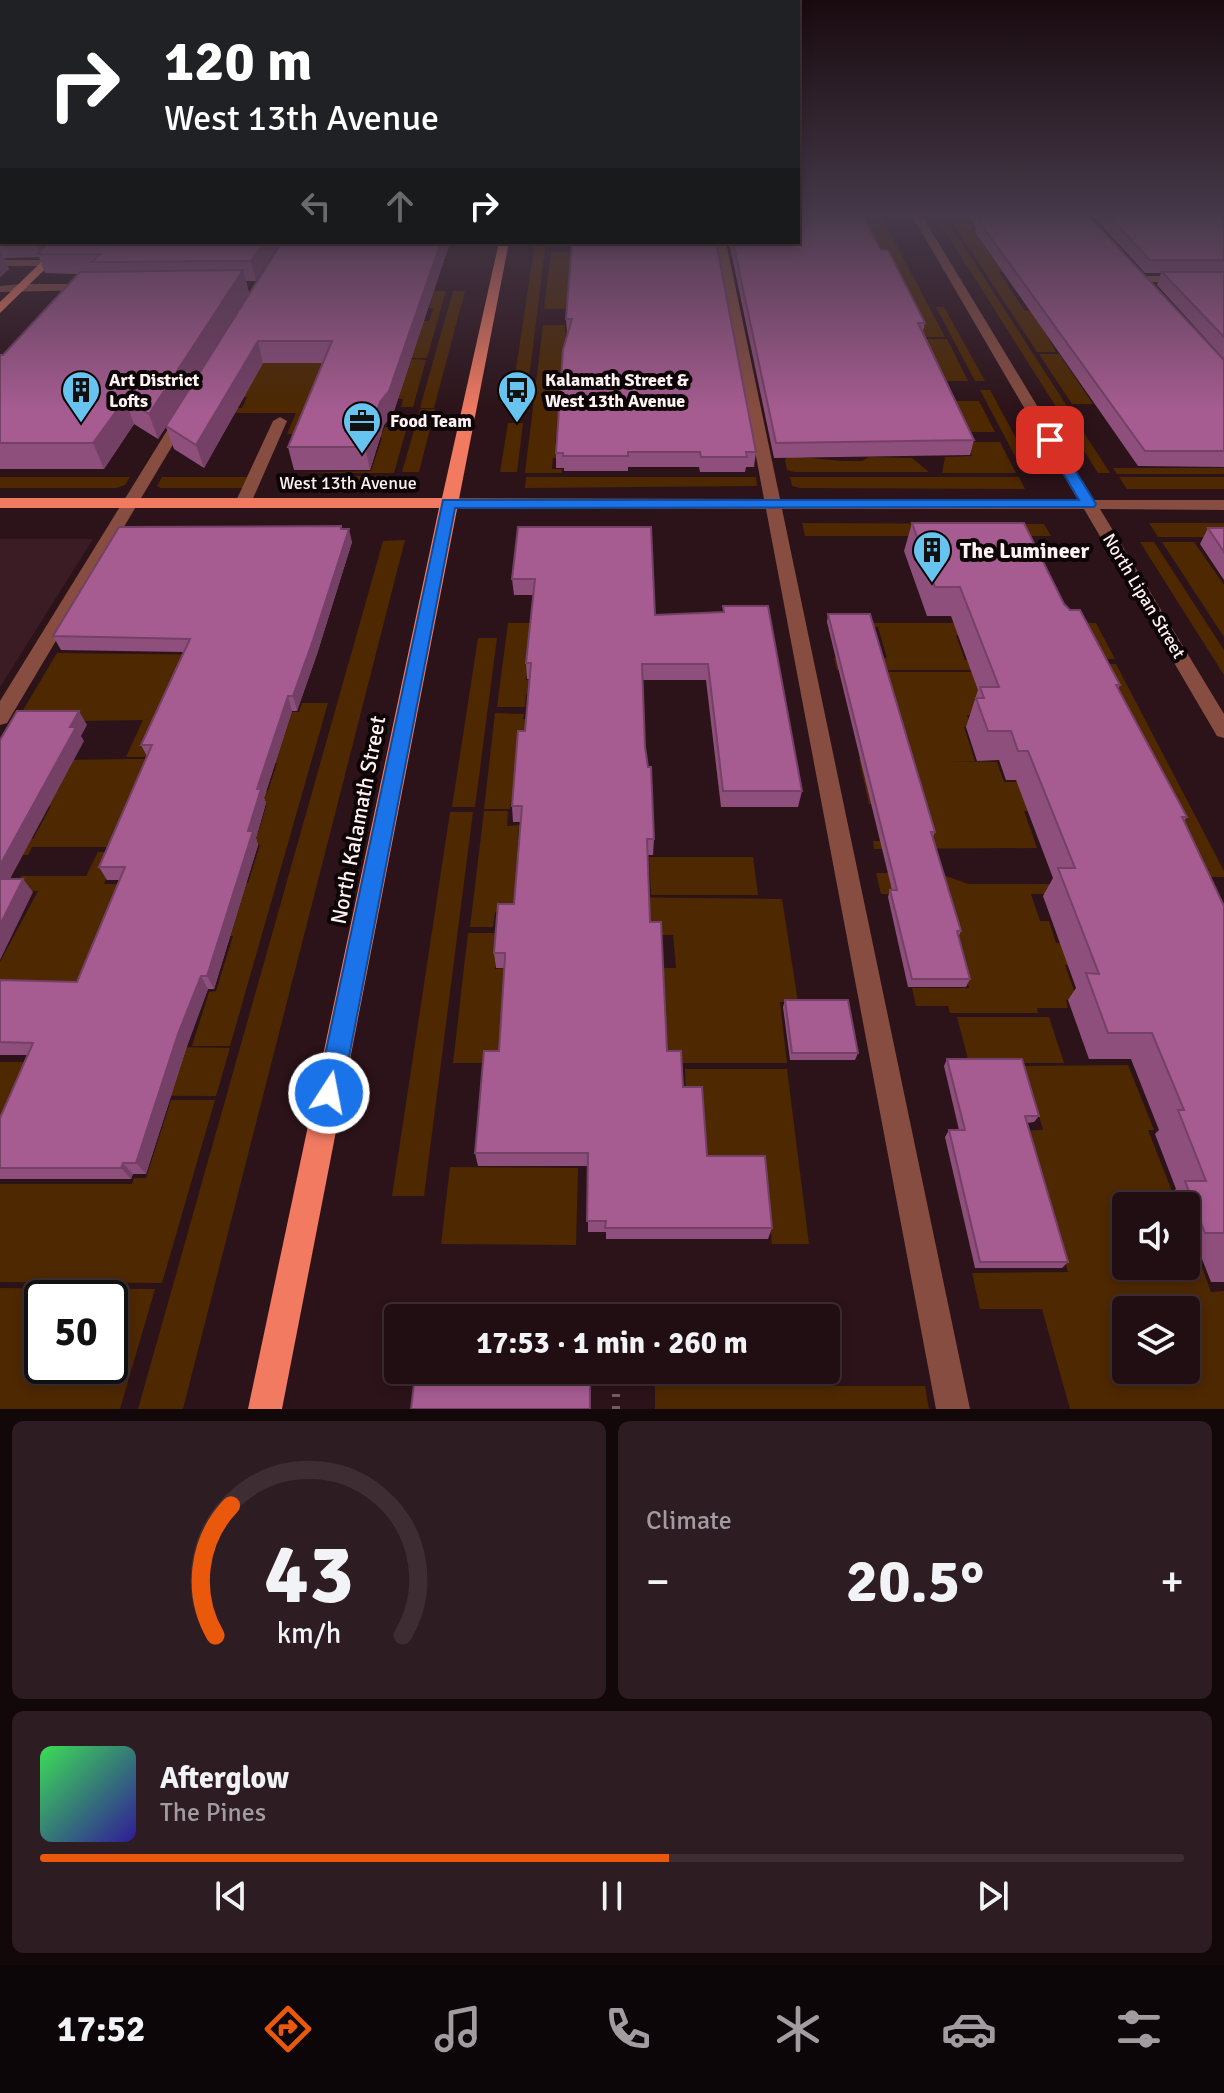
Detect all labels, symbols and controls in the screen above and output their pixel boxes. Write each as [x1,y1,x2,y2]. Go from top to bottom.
text: 120 m [164,27,312,96]
icon: right [32,32,136,136]
text: West 13th Avenue [164,96,439,141]
icon: left [294,184,338,228]
icon: ahead [378,184,422,228]
icon: right [462,184,506,228]
building icon: Art District Lofts [60,369,102,424]
place label: Art District Lofts [109,369,200,412]
bus stop icon: Kalamath Street & West 13th Avenue [496,369,538,424]
place label: Kalamath Street & West 13th Avenue [545,369,689,412]
office icon: Food Team [341,400,383,455]
pin [1016,406,1084,474]
place label: Food Team [390,410,472,432]
icon: arrive [1028,418,1072,462]
street label: West 13th Avenue [279,472,417,494]
building icon: The Lumineer [911,529,953,584]
street label: North Lipan Street [1098,530,1190,662]
place label: The Lumineer [960,537,1089,564]
street label: North Kalamath Street [325,713,392,926]
position arrow [287,1051,371,1135]
map controls [1112,1192,1200,1384]
button: sound [1112,1192,1200,1280]
speed limit sign: 50 [24,1280,128,1384]
button: layers [1112,1296,1200,1384]
text: 17:53 · 1 min · 260 m [476,1325,748,1362]
text: Climate [646,1505,732,1537]
text: 43 [264,1524,354,1626]
text: 20.5° [846,1545,984,1619]
text: − [646,1555,670,1609]
text: + [1160,1555,1184,1609]
text: km/h [277,1616,341,1651]
text: Afterglow [160,1760,289,1797]
text: The Pines [160,1797,266,1829]
icon: previous [209,1874,253,1918]
icon: pause [590,1874,634,1918]
icon: next [971,1874,1015,1918]
icon: directions [260,2001,316,2057]
icon: music [430,2001,486,2057]
icon: phone [600,2001,656,2057]
icon: climate [770,2001,826,2057]
icon: car [941,2001,997,2057]
icon: filters [1111,2001,1167,2057]
text: 17:52 [57,2007,145,2052]

